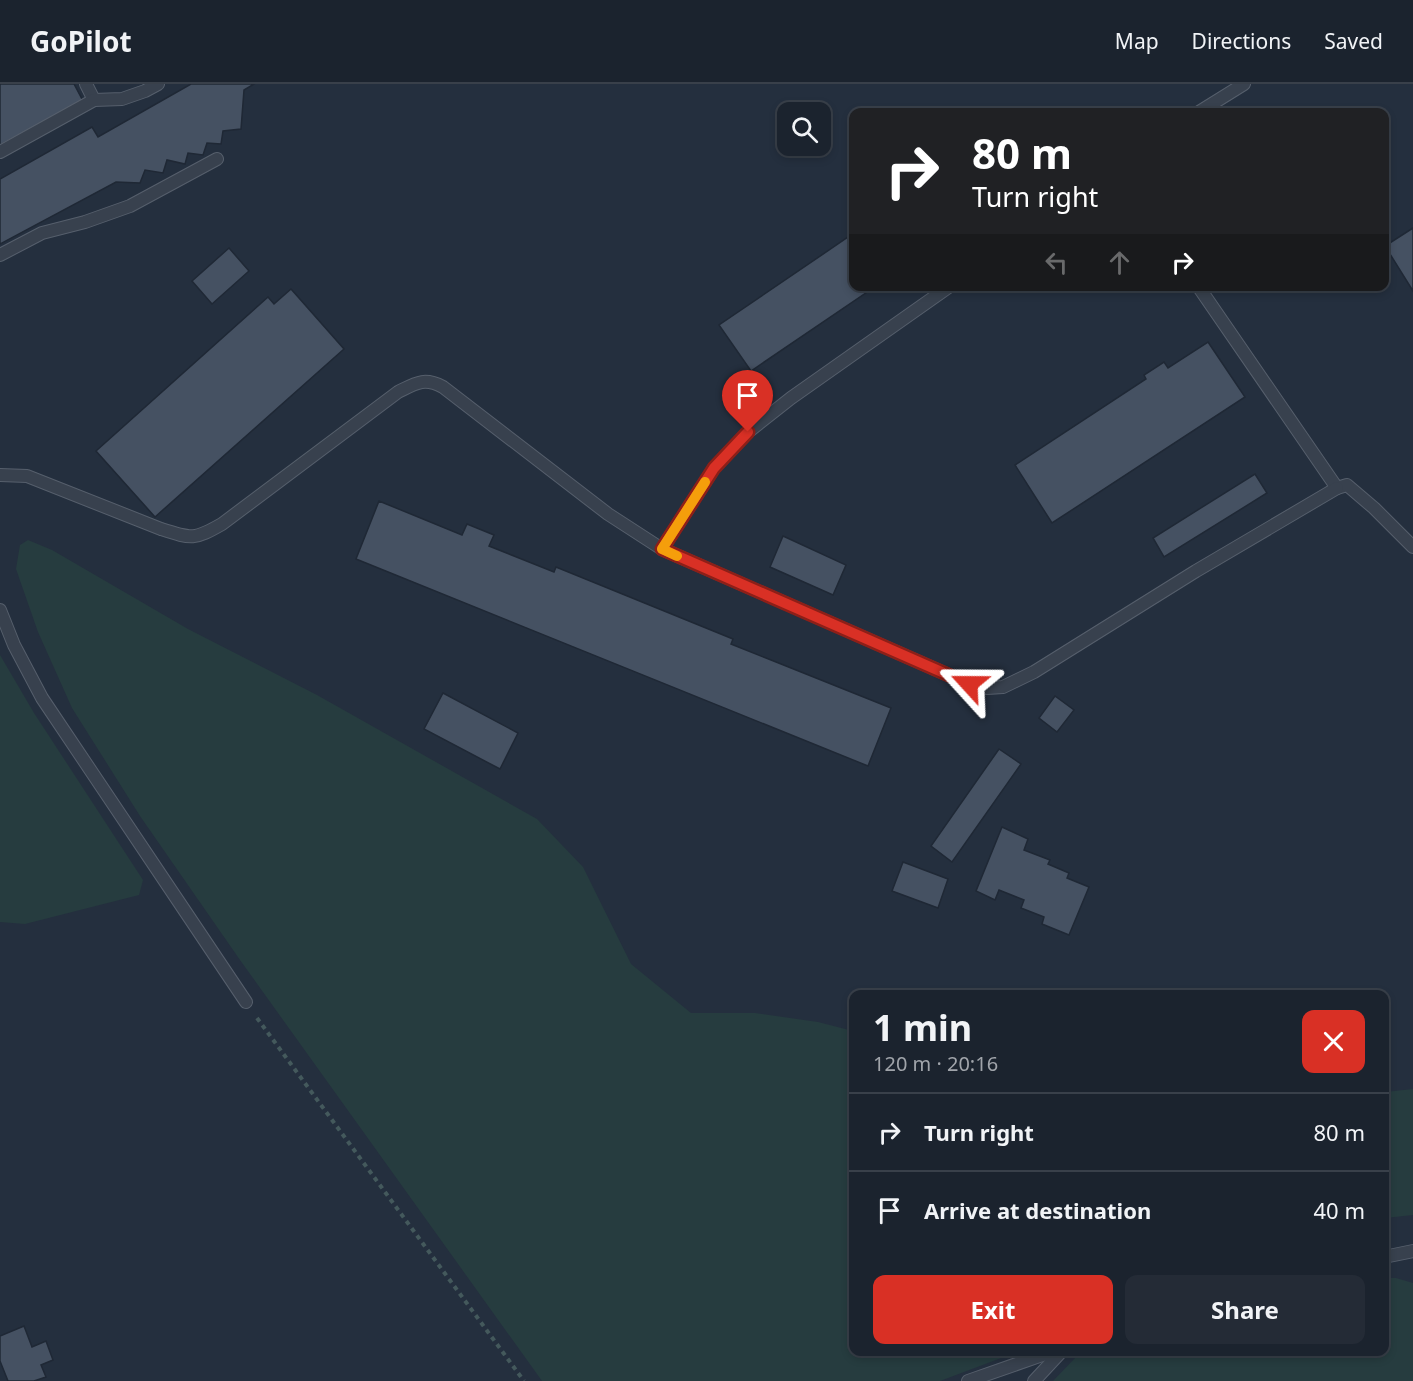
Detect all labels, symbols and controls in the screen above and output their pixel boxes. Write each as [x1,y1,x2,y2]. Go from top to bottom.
text: GoPilot [30,22,132,60]
text: Map [1115,27,1159,55]
text: Directions [1192,27,1291,55]
text: Saved [1324,27,1383,55]
map controls [777,102,831,156]
button: search [777,102,831,156]
text: 80 m [972,124,1072,181]
icon: right [873,132,951,210]
text: Turn right [972,178,1098,215]
icon: left [1040,246,1073,279]
icon: ahead [1103,246,1136,279]
icon: right [1166,246,1199,279]
pin [722,370,773,432]
icon: arrive [731,379,764,412]
position arrow [937,652,1001,716]
text: 1 min [873,1003,972,1052]
button: close [1302,1010,1365,1073]
text: 120 m · 20:16 [873,1050,998,1077]
icon: right [873,1116,906,1149]
text: Turn right [924,1117,1034,1147]
text: 80 m [1314,1117,1365,1147]
icon: arrive [873,1194,906,1227]
text: Arrive at destination [924,1195,1151,1225]
text: 40 m [1314,1195,1365,1225]
button: Exit [873,1275,1113,1344]
button: Share [1125,1275,1365,1344]

